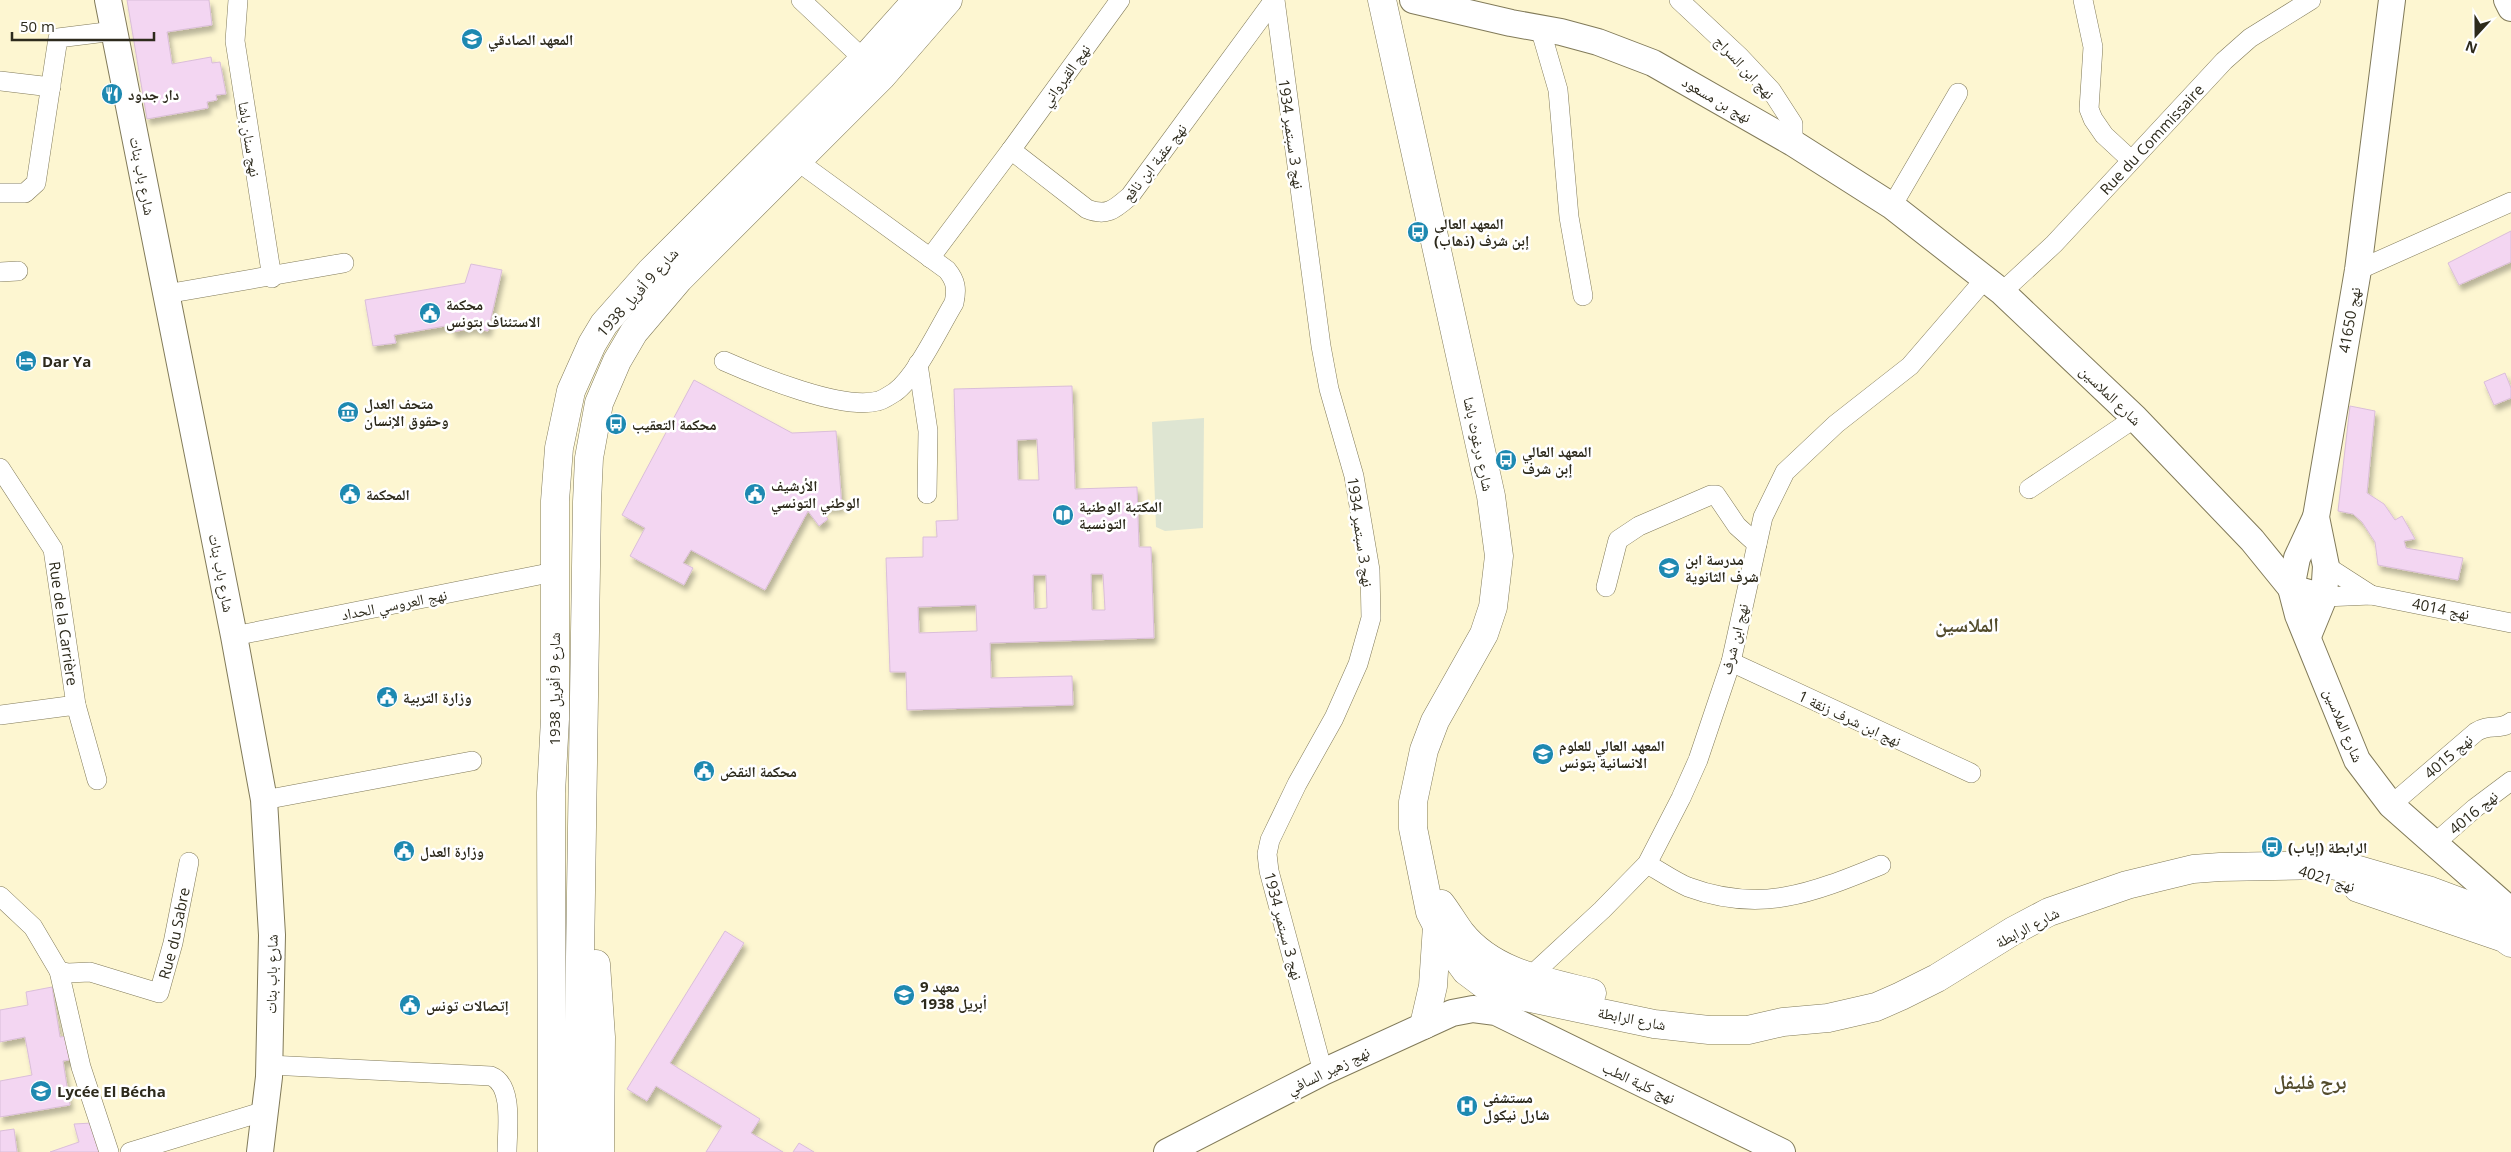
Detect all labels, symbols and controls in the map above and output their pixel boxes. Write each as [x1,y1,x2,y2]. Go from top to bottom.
scale bar [12,10,155,42]
north arrow [2451,10,2501,60]
text: 50 m [20,16,55,36]
school or university icon: المعهد الصادقي [460,27,484,51]
place label: المعهد الصادقي [488,29,573,52]
street label: نهج ابن السراج [1710,31,1780,104]
text: N [2462,37,2480,59]
street label: نهج القيرواني [1036,40,1097,112]
street label: نهج بن مسعود [1678,71,1755,128]
street label: نهج 3 سبتمبر 1934 [1273,78,1310,190]
street label: Rue du Commissaire [2095,79,2208,199]
restaurant icon: دار جدود [100,82,124,106]
place label: دار جدود [128,84,179,104]
street label: نهج سنان باشا [233,100,266,178]
street label: نهج عقبة ابن نافع [1117,119,1192,206]
street label: شارع باب بنات [125,135,160,217]
place label: المعهد العالي إبن شرف (ذهاب) [1434,213,1529,250]
bus stop icon: المعهد العالي إبن شرف (ذهاب) [1406,220,1430,244]
street label: شارع 9 أفريل 1938 [592,243,683,341]
street label: نهج 41650 [2333,285,2366,355]
place label: محكمة الاستئناف بتونس [446,294,541,331]
public building icon: محكمة الاستئناف بتونس [418,301,442,325]
hotel icon: Dar Ya [14,349,38,373]
place label: Dar Ya [42,351,91,371]
street label: شارع الملاسين [2075,361,2146,430]
place label: متحف العدل وحقوق الإنسان [364,393,449,430]
street label: شارع درغوث باشا [1458,395,1499,493]
museum icon: متحف العدل وحقوق الإنسان [336,400,360,424]
bus stop icon: محكمة التعقيب [604,412,628,436]
place label: محكمة التعقيب [632,414,717,434]
place label: المعهد العالي إبن شرف [1522,441,1592,478]
bus stop icon: المعهد العالي إبن شرف [1494,448,1518,472]
place label: الأرشيف الوطني التونسي [771,475,860,515]
street label: نهج 3 سبتمبر 1934 [1342,476,1379,588]
public building icon: المحكمة [338,482,362,506]
public building icon: الأرشيف الوطني التونسي [743,482,767,506]
place label: المحكمة [366,484,410,504]
place label: المكتبة الوطنية التونسية [1079,496,1162,533]
library icon: المكتبة الوطنية التونسية [1051,503,1075,527]
street label: شارع باب بنات [204,532,239,614]
place label: مدرسة ابن شرف الثانوية [1685,549,1759,586]
school or university icon: مدرسة ابن شرف الثانوية [1657,556,1681,580]
street label: Rue de la Carrière [45,560,83,687]
street label: نهج العروسي الحداد [339,584,449,627]
street label: نهج 4014 [2410,593,2471,624]
street label: نهج ابن شرف [1715,601,1753,677]
district label: الملاسين [1935,611,1999,638]
street label: شارع 9 أفريل 1938 [544,632,565,746]
public building icon: وزارة التربية [375,685,399,709]
street label: نهج ابن شرف زنقة 1 [1795,685,1905,752]
street label: شارع الملاسين [2319,685,2369,766]
place label: وزارة التربية [403,687,472,707]
street label: نهج 4015 [2420,729,2477,783]
place label: المعهد العالي للعلوم الانسانية بتونس [1559,735,1665,772]
school or university icon: المعهد العالي للعلوم الانسانية بتونس [1531,742,1555,766]
public building icon: محكمة النقض [692,759,716,783]
place label: محكمة النقض [720,761,797,781]
street label: نهج 4016 [2444,786,2502,839]
bus stop icon: الرابطة (إياب) [2260,835,2284,859]
place label: الرابطة (إياب) [2288,837,2367,857]
public building icon: وزارة العدل [392,839,416,863]
place label: وزارة العدل [420,841,484,861]
street label: نهج 4021 [2296,860,2358,897]
street label: نهج 3 سبتمبر 1934 [1259,870,1308,982]
street label: Rue du Sabre [153,886,194,981]
street label: شارع الرابطة [1992,902,2063,953]
street label: شارع باب بنات [260,934,283,1014]
place label: معهد 9 أبريل 1938 [920,976,987,1013]
school or university icon: معهد 9 أبريل 1938 [892,983,916,1007]
public building icon: إتصالات تونس [398,993,422,1017]
place label: إتصالات تونس [426,995,509,1015]
street label: شارع الرابطة [1596,1002,1668,1035]
street label: نهج زهير السافي [1283,1041,1374,1101]
street label: نهج كلية الطب [1599,1056,1679,1108]
district label: برج فليفل [2274,1068,2346,1095]
school or university icon: Lycée El Bécha [29,1079,53,1103]
place label: Lycée El Bécha [57,1081,166,1101]
place label: مستشفى شارل نيكول [1483,1087,1550,1124]
hospital icon: مستشفى شارل نيكول [1455,1094,1479,1118]

